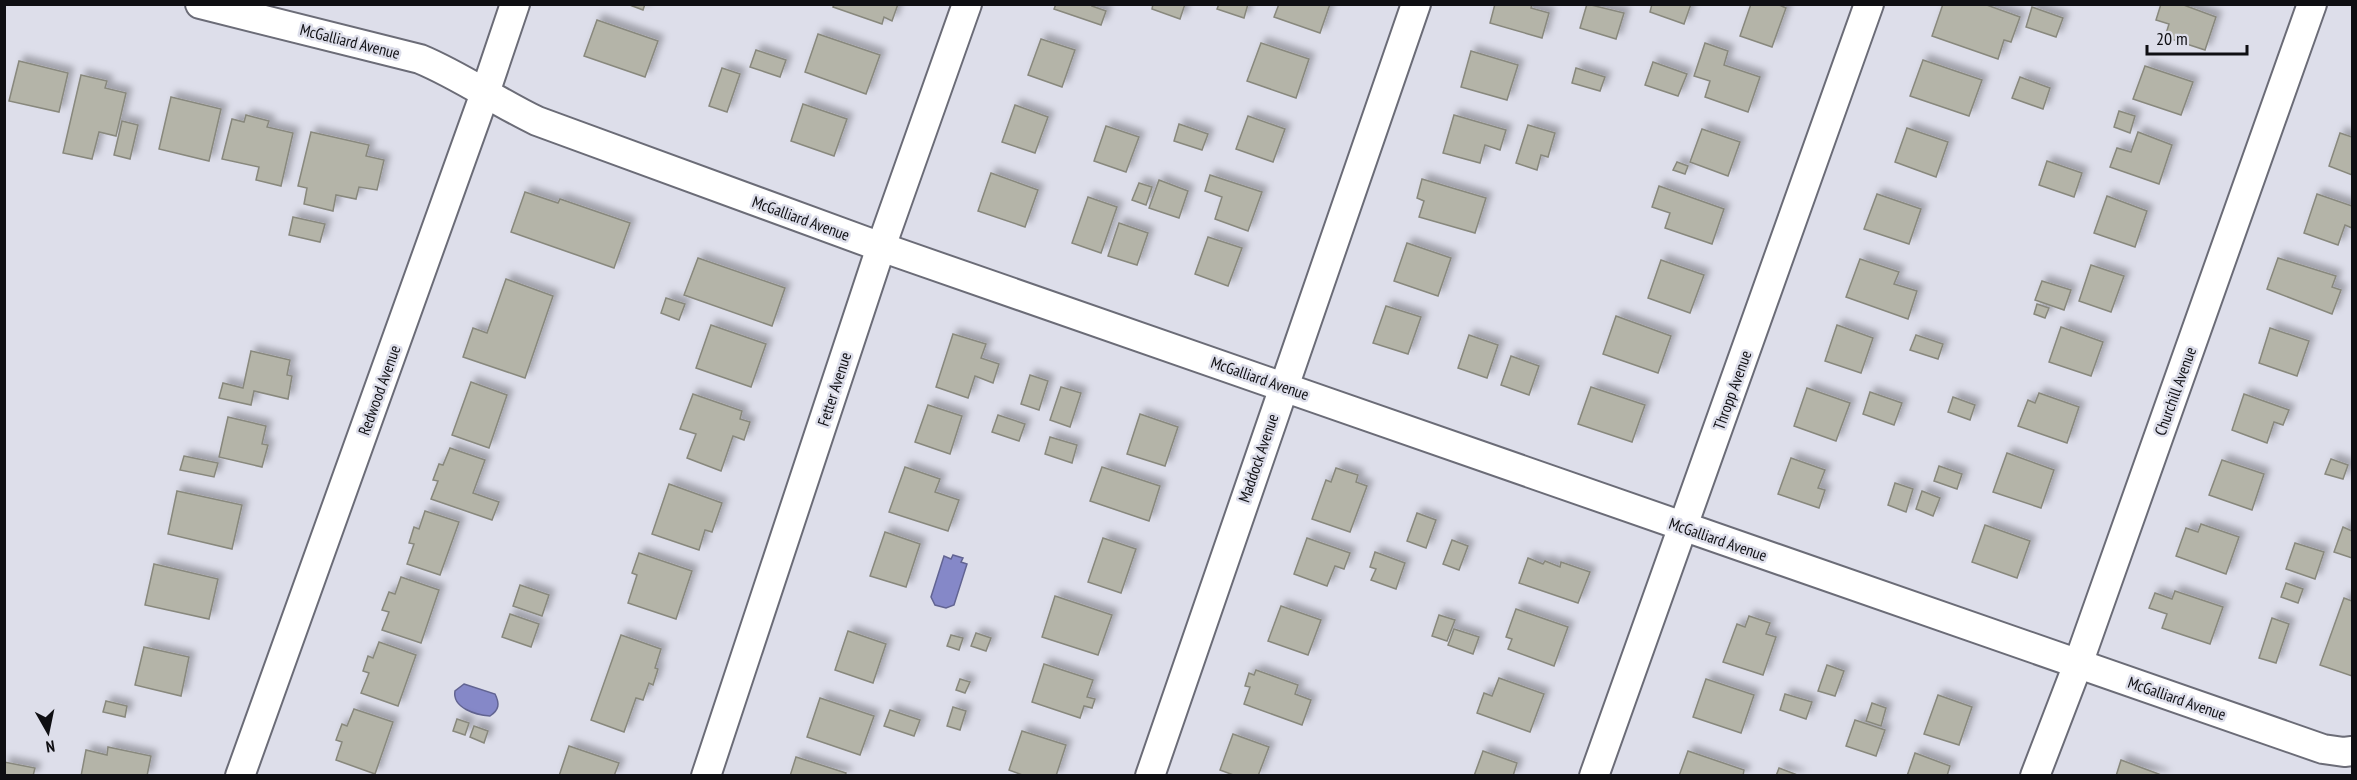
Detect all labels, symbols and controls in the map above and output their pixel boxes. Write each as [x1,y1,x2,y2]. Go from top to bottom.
scale bar [2147,18,2248,56]
street label: McGalliard Avenue [298,19,402,63]
text: 20 m [2156,27,2188,50]
street label: McGalliard Avenue [750,191,852,245]
street label: Redwood Avenue [354,342,404,438]
street label: Churchill Avenue [2150,344,2200,438]
street label: Thropp Avenue [1708,348,1756,432]
street label: Fetter Avenue [813,350,855,428]
street label: McGalliard Avenue [1208,352,1312,404]
street label: Maddock Avenue [1234,411,1282,505]
street label: McGalliard Avenue [1666,513,1770,565]
street label: McGalliard Avenue [2125,672,2229,724]
north arrow [18,702,78,762]
text: N [45,736,56,757]

